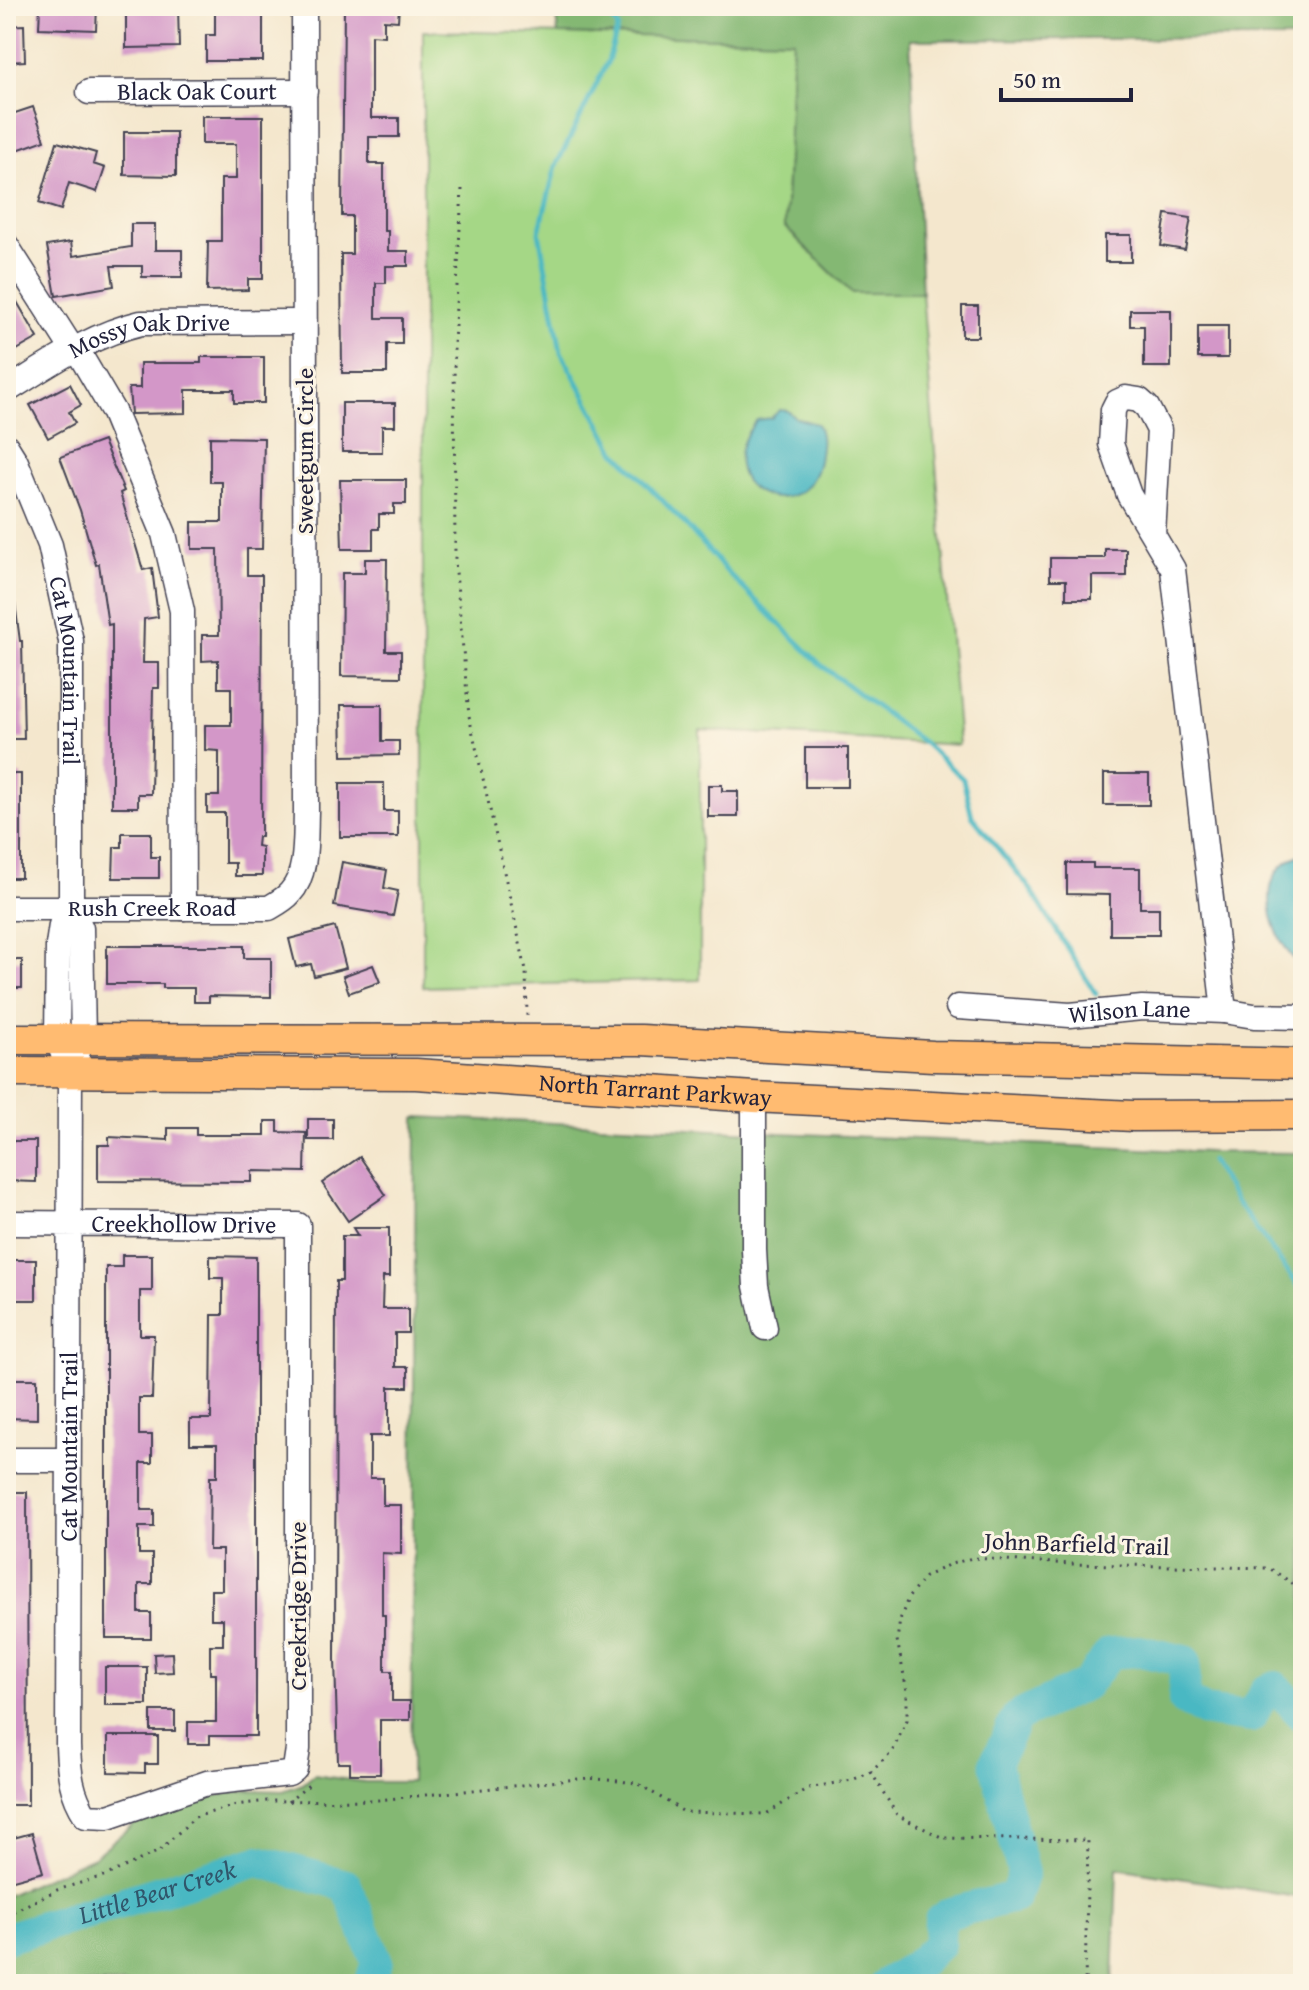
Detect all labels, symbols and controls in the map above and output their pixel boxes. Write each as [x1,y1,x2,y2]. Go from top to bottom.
scale bar [1001,52,1131,102]
text: 50 m [1013,62,1061,97]
street label: Black Oak Court [117,73,277,109]
street label: Mossy Oak Drive [62,304,230,367]
street label: Sweetgum Circle [287,368,322,534]
street label: Cat Mountain Trail [40,573,90,765]
street label: Rush Creek Road [68,890,236,925]
street label: Wilson Lane [1067,990,1191,1032]
street label: North Tarrant Parkway [538,1064,773,1115]
street label: Creekhollow Drive [92,1206,276,1242]
street label: Cat Mountain Trail [51,1351,86,1542]
street label: Creekridge Drive [280,1521,315,1691]
street label: John Barfield Trail [981,1523,1171,1564]
water label: Little Bear Creek [73,1849,241,1934]

